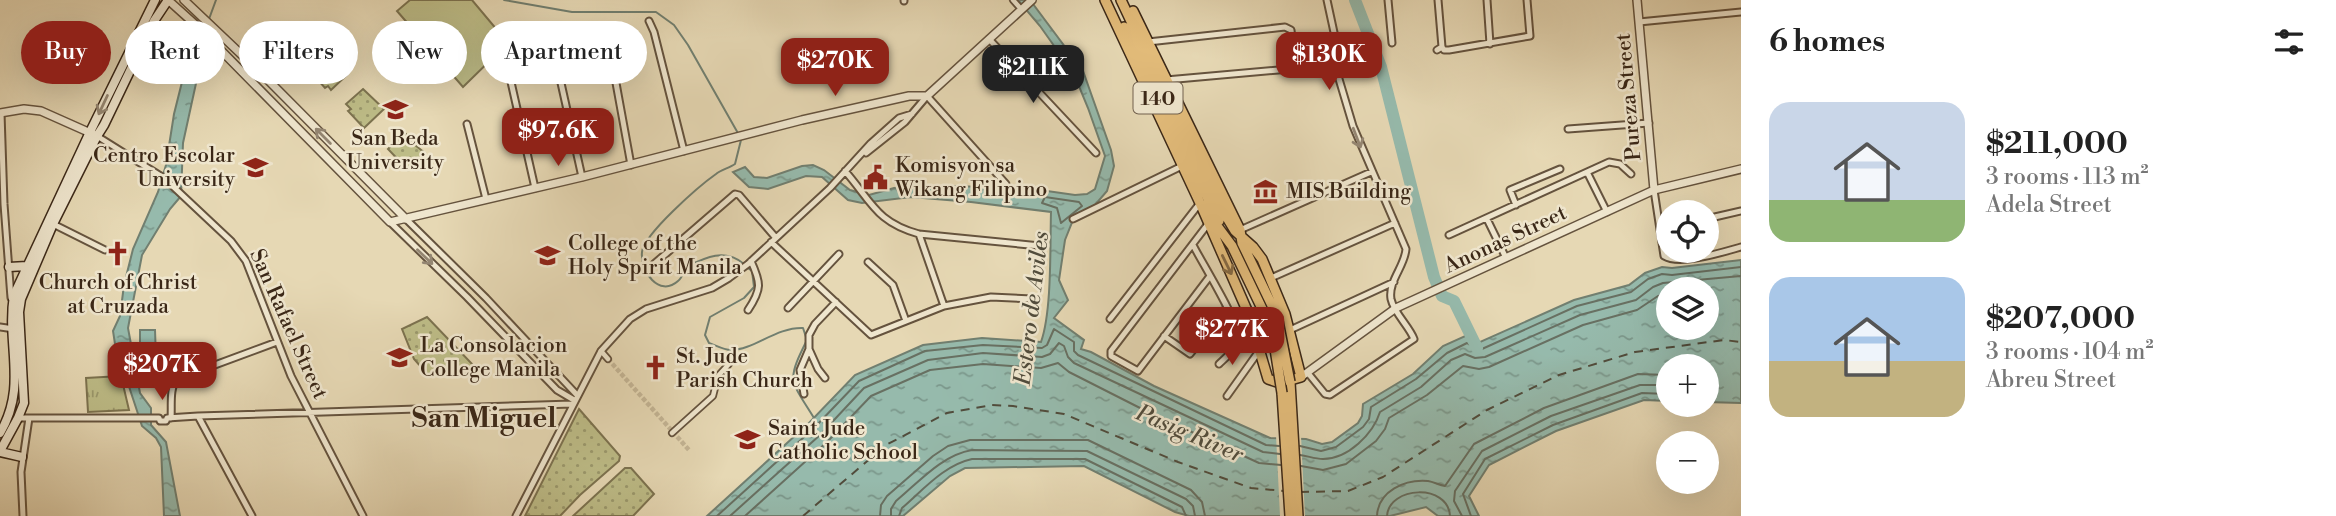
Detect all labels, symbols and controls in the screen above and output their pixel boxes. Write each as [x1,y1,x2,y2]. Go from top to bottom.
chip: Buy [21,21,111,84]
chip: Rent [125,21,225,84]
chip: Filters [239,21,358,84]
chip: New [372,21,467,84]
chip: Apartment [481,21,647,84]
text: 6 homes [1769,23,1885,61]
icon: filters [2270,23,2308,61]
street label: Pureza Street [1610,31,1648,162]
pin: $130K [1280,32,1378,92]
pin: $270K [786,38,884,98]
text: $130K [1292,41,1366,69]
pin: $211K [984,46,1082,105]
text: $270K [797,47,873,75]
text: $211K [998,54,1068,82]
road number: 140 [1134,82,1182,114]
one-way arrow [96,94,109,115]
school or university icon: San Beda University [381,95,409,123]
pin: $97.6K [501,108,615,168]
text: $97.6K [518,117,598,145]
text: $211,000 [1986,125,2128,163]
place label: San Beda University [346,126,445,176]
one-way arrow [1352,126,1365,148]
one-way arrow [315,127,332,144]
icon: home [1825,130,1909,214]
place label: Centro Escolar University [93,143,236,193]
school or university icon: Centro Escolar University [241,153,269,181]
place label: Komisyon sa Wikang Filipino [894,153,1047,203]
public building icon: Komisyon sa Wikang Filipino [861,163,889,191]
text: 3 rooms · 113 m² [1986,163,2149,191]
museum icon: MIS Building [1252,177,1280,205]
place label: MIS Building [1286,179,1411,205]
text: Adela Street [1986,191,2112,219]
street label: Anonas Street [1439,200,1571,280]
map controls [1656,200,1719,494]
button: locate [1656,200,1719,263]
water label: Estero de Aviles [1009,229,1055,388]
place label: College of the Holy Spirit Manila [568,231,742,281]
church icon: Church of Christ at Cruzada [104,239,132,267]
school or university icon: College of the Holy Spirit Manila [534,241,562,269]
street label: San Rafael Street [243,245,333,404]
one-way arrow [416,248,433,265]
one-way arrow [1221,254,1234,275]
place label: Church of Christ at Cruzada [39,270,198,320]
button: layers [1656,277,1719,340]
text: $207,000 [1986,300,2135,338]
icon: home [1825,305,1909,389]
pin: $277K [1183,308,1281,367]
text: $277K [1195,316,1269,344]
place label: La Consolacion College Manila [420,333,568,383]
text: 3 rooms · 104 m² [1986,338,2154,366]
pin: $207K [113,342,211,402]
school or university icon: La Consolacion College Manila [386,343,414,371]
place label: St. Jude Parish Church [676,344,814,394]
text: $207K [124,351,200,379]
church icon: St. Jude Parish Church [642,354,670,382]
button: + [1656,354,1719,417]
text: Abreu Street [1986,366,2116,394]
water label: Pasig River [1131,398,1248,469]
district label: San Miguel [412,401,556,436]
place label: Saint Jude Catholic School [768,416,918,466]
school or university icon: Saint Jude Catholic School [734,426,762,454]
button: − [1656,431,1719,494]

